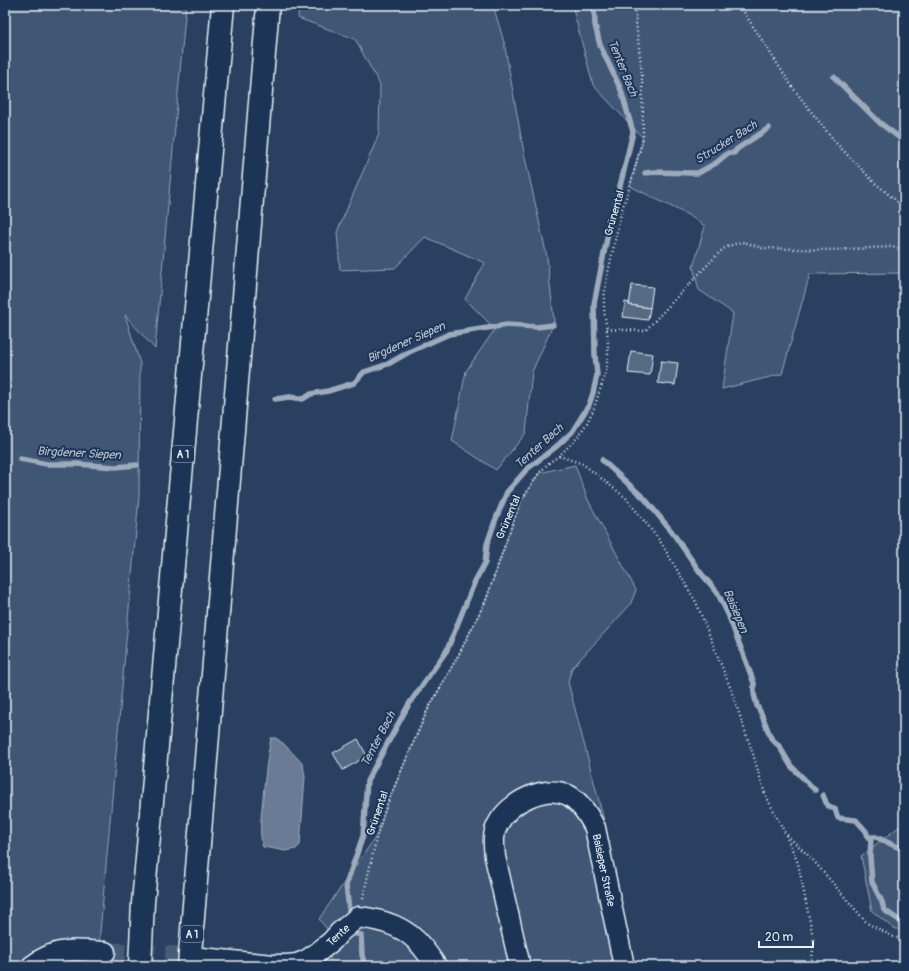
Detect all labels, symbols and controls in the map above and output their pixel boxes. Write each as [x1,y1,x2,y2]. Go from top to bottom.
water label: Tenter Bach [604,38,641,100]
water label: Strucker Bach [693,117,761,167]
street label: Grünental [602,189,627,237]
water label: Birgdener Siepen [365,318,449,366]
water label: Tenter Bach [512,420,568,472]
water label: Birgdener Siepen [37,444,122,463]
road number: A 1 [172,446,194,462]
street label: Grünental [493,493,524,541]
water label: Baisiepen [720,587,752,636]
water label: Tenter Bach [358,708,400,769]
street label: Grünental [364,789,391,837]
street label: Baisieper Straße [589,833,618,908]
street label: Tente [324,921,353,949]
scale bar [759,923,813,949]
road number: A 1 [181,926,203,942]
text: 20 m [765,930,794,945]

